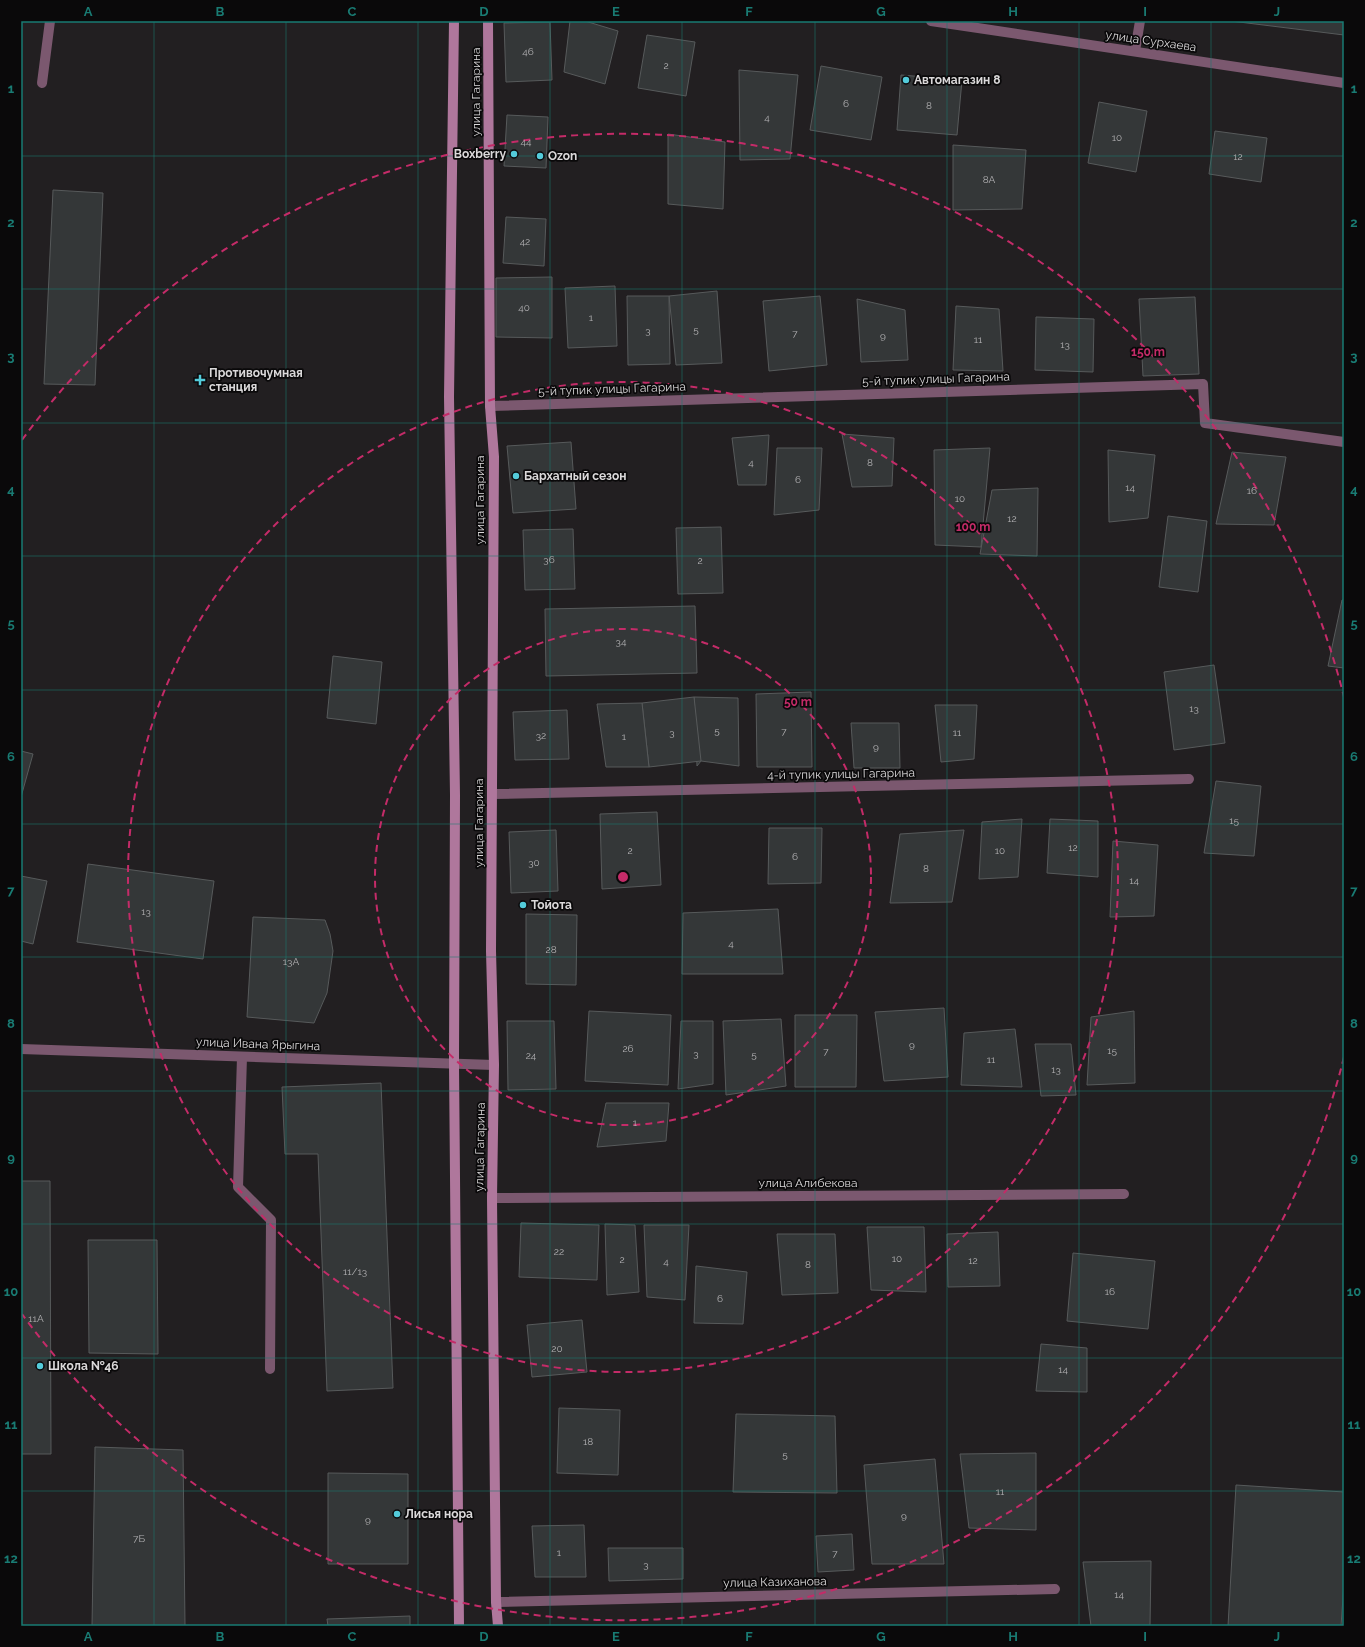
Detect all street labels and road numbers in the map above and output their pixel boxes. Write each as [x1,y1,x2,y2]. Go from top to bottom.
street label: улица Сурхаева [1105,28,1197,54]
street label: улица Гагарина [469,47,483,137]
street label: 5-й тупик улицы Гагарина [862,369,1010,389]
street label: 5-й тупик улицы Гагарина [538,379,686,399]
street label: улица Гагарина [473,455,487,545]
street label: 4-й тупик улицы Гагарина [767,766,915,782]
street label: улица Гагарина [472,778,486,868]
street label: улица Ивана Ярыгина [196,1035,320,1053]
street label: улица Гагарина [472,1102,488,1192]
street label: улица Алибекова [758,1176,858,1190]
street label: улица Казиханова [723,1574,827,1590]

